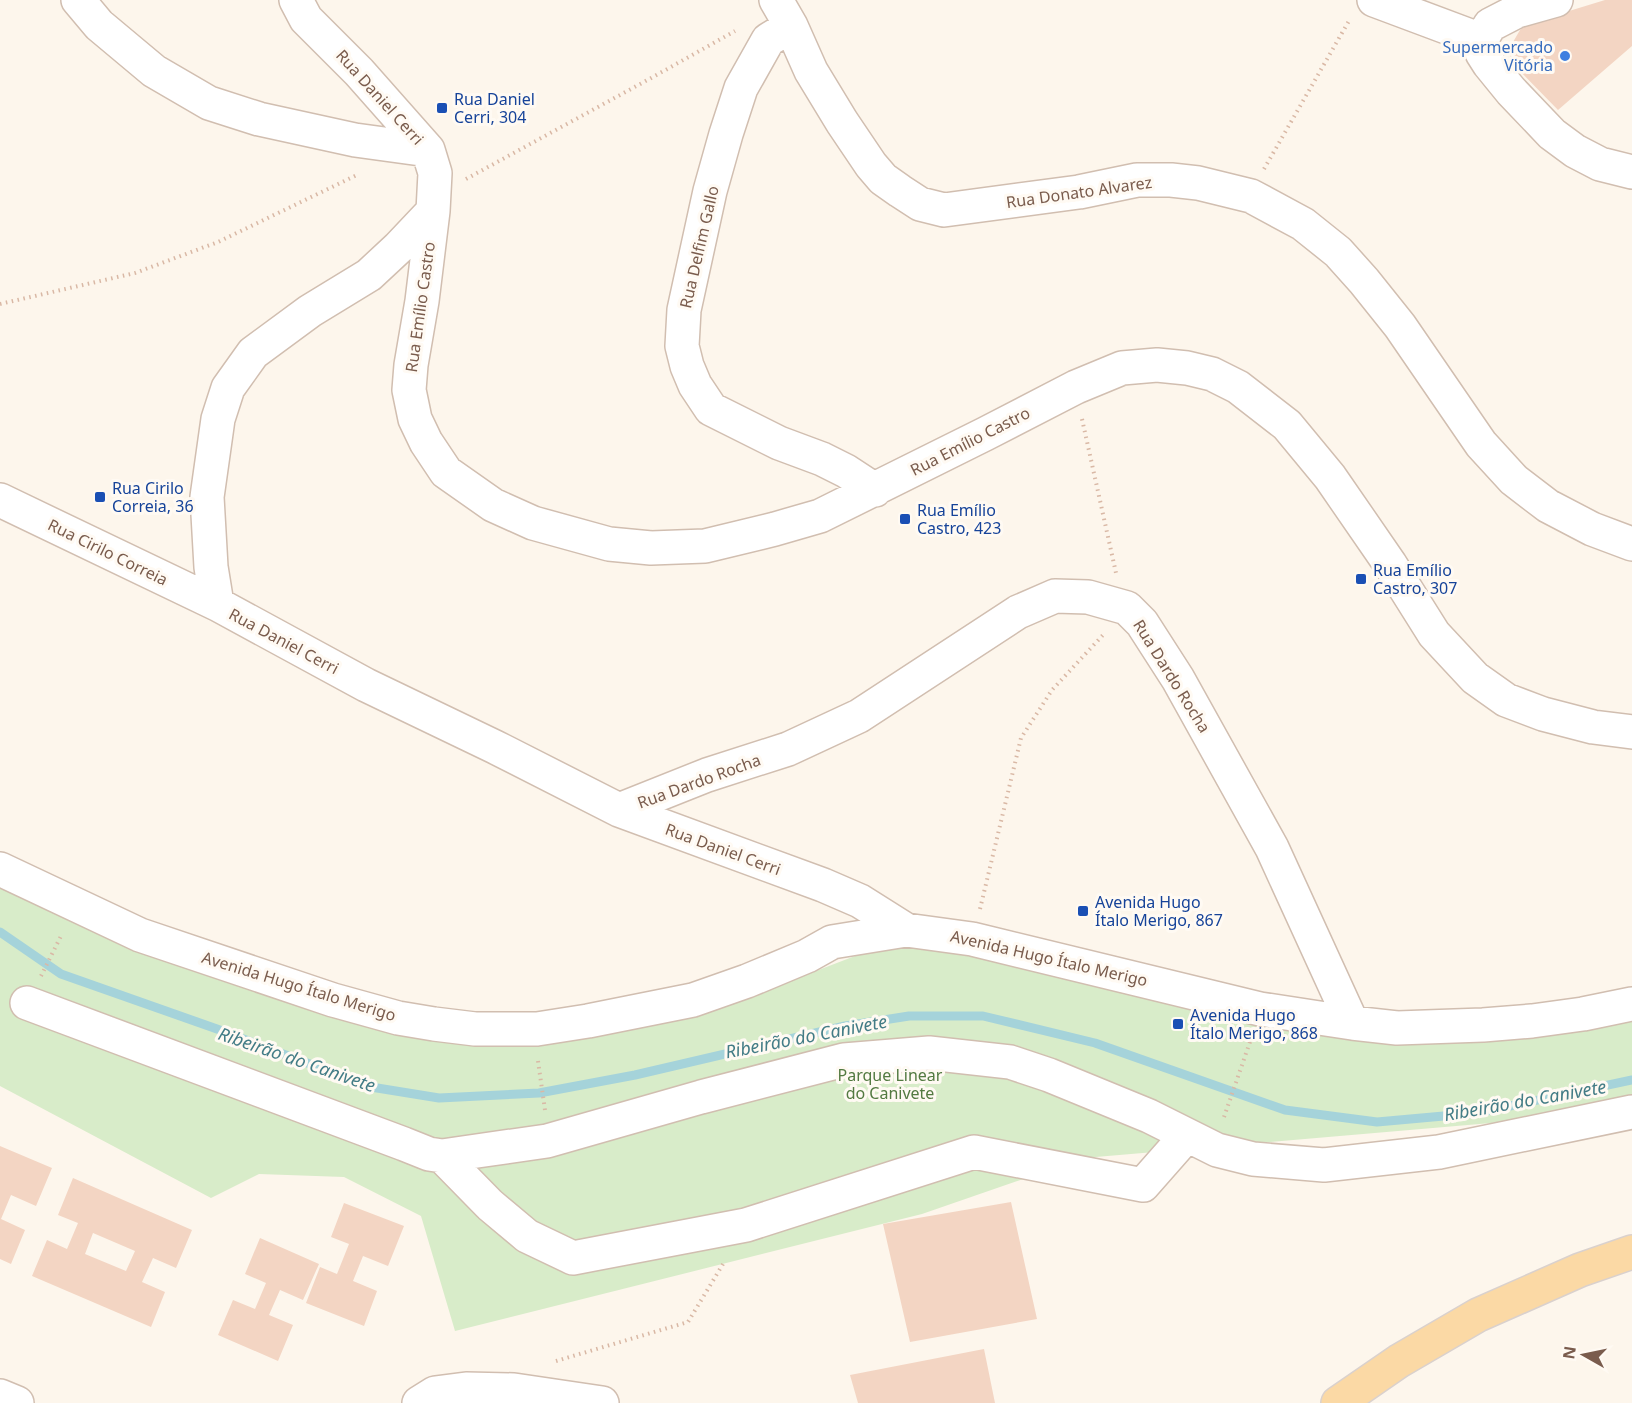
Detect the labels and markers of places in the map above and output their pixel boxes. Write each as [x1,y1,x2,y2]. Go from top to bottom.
place label: Supermercado Vitória [1442,36,1553,76]
marker: Supermercado Vitória [1558,49,1572,63]
place label: Rua Daniel Cerri, 304 [454,88,535,128]
marker: Rua Daniel Cerri, 304 [435,101,449,115]
place label: Rua Cirilo Correia, 36 [112,477,194,517]
marker: Rua Cirilo Correia, 36 [93,490,107,504]
place label: Rua Emílio Castro, 423 [917,499,1001,539]
marker: Rua Emílio Castro, 423 [898,512,912,526]
place label: Rua Emílio Castro, 307 [1373,559,1457,599]
marker: Rua Emílio Castro, 307 [1354,572,1368,586]
place label: Avenida Hugo Ítalo Merigo, 867 [1095,891,1223,931]
marker: Avenida Hugo Ítalo Merigo, 867 [1076,904,1090,918]
place label: Avenida Hugo Ítalo Merigo, 868 [1190,1004,1318,1044]
marker: Avenida Hugo Ítalo Merigo, 868 [1171,1017,1185,1031]

